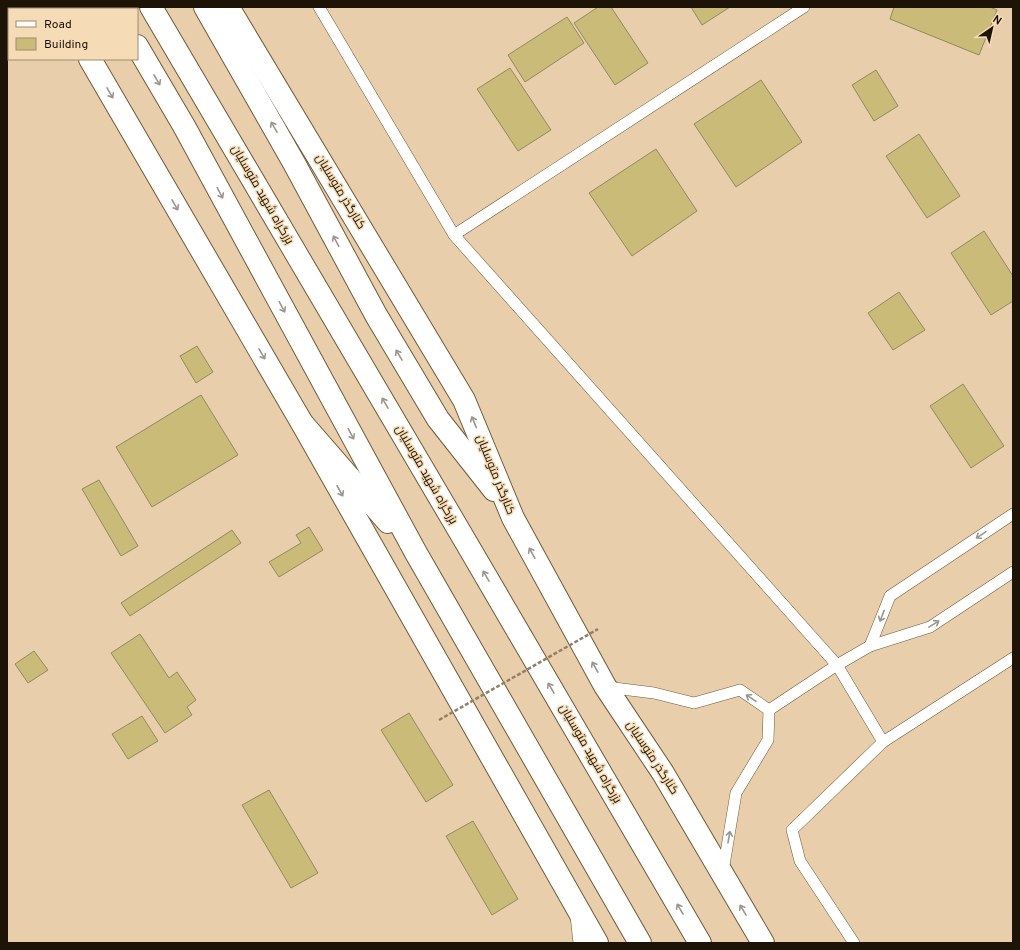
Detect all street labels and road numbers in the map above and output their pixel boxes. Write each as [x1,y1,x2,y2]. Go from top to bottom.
street label: بزرگراه شهید متوسلیان [227,142,297,248]
street label: کنارگذر متوسلیان [311,151,369,233]
street label: بزرگراه شهید متوسلیان [391,422,461,528]
street label: کنارگذر متوسلیان [472,433,518,517]
street label: بزرگراه شهید متوسلیان [555,701,625,807]
street label: کنارگذر متوسلیان [622,718,682,798]

